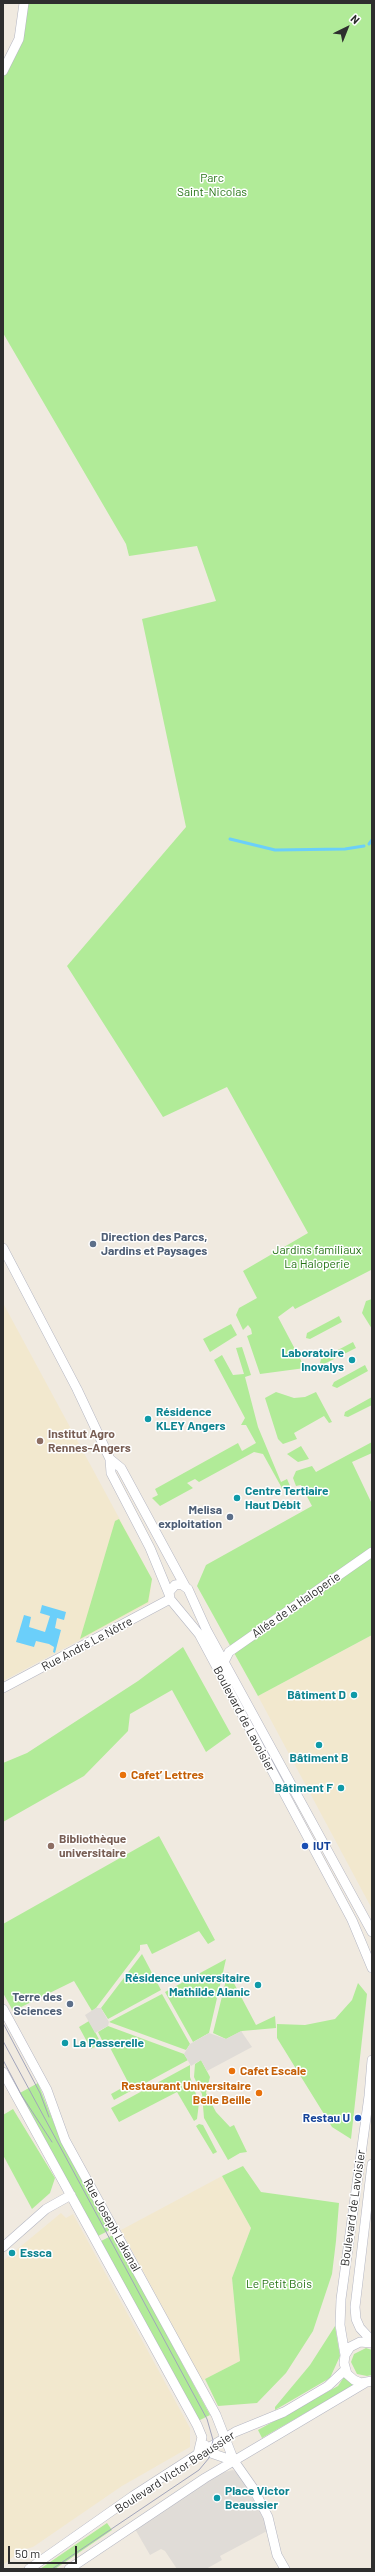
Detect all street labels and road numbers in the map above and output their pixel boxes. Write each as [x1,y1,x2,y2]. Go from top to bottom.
street label: Allée de la Haloperie [249,1569,343,1641]
street label: Rue André Le Nôtre [39,1614,135,1674]
street label: Boulevard de Lavoisier [210,1664,278,1774]
street label: Boulevard de Lavoisier [338,2149,368,2267]
street label: Rue Joseph Lakanal [80,2176,144,2274]
street label: Boulevard Victor Beaussier [112,2428,238,2516]

